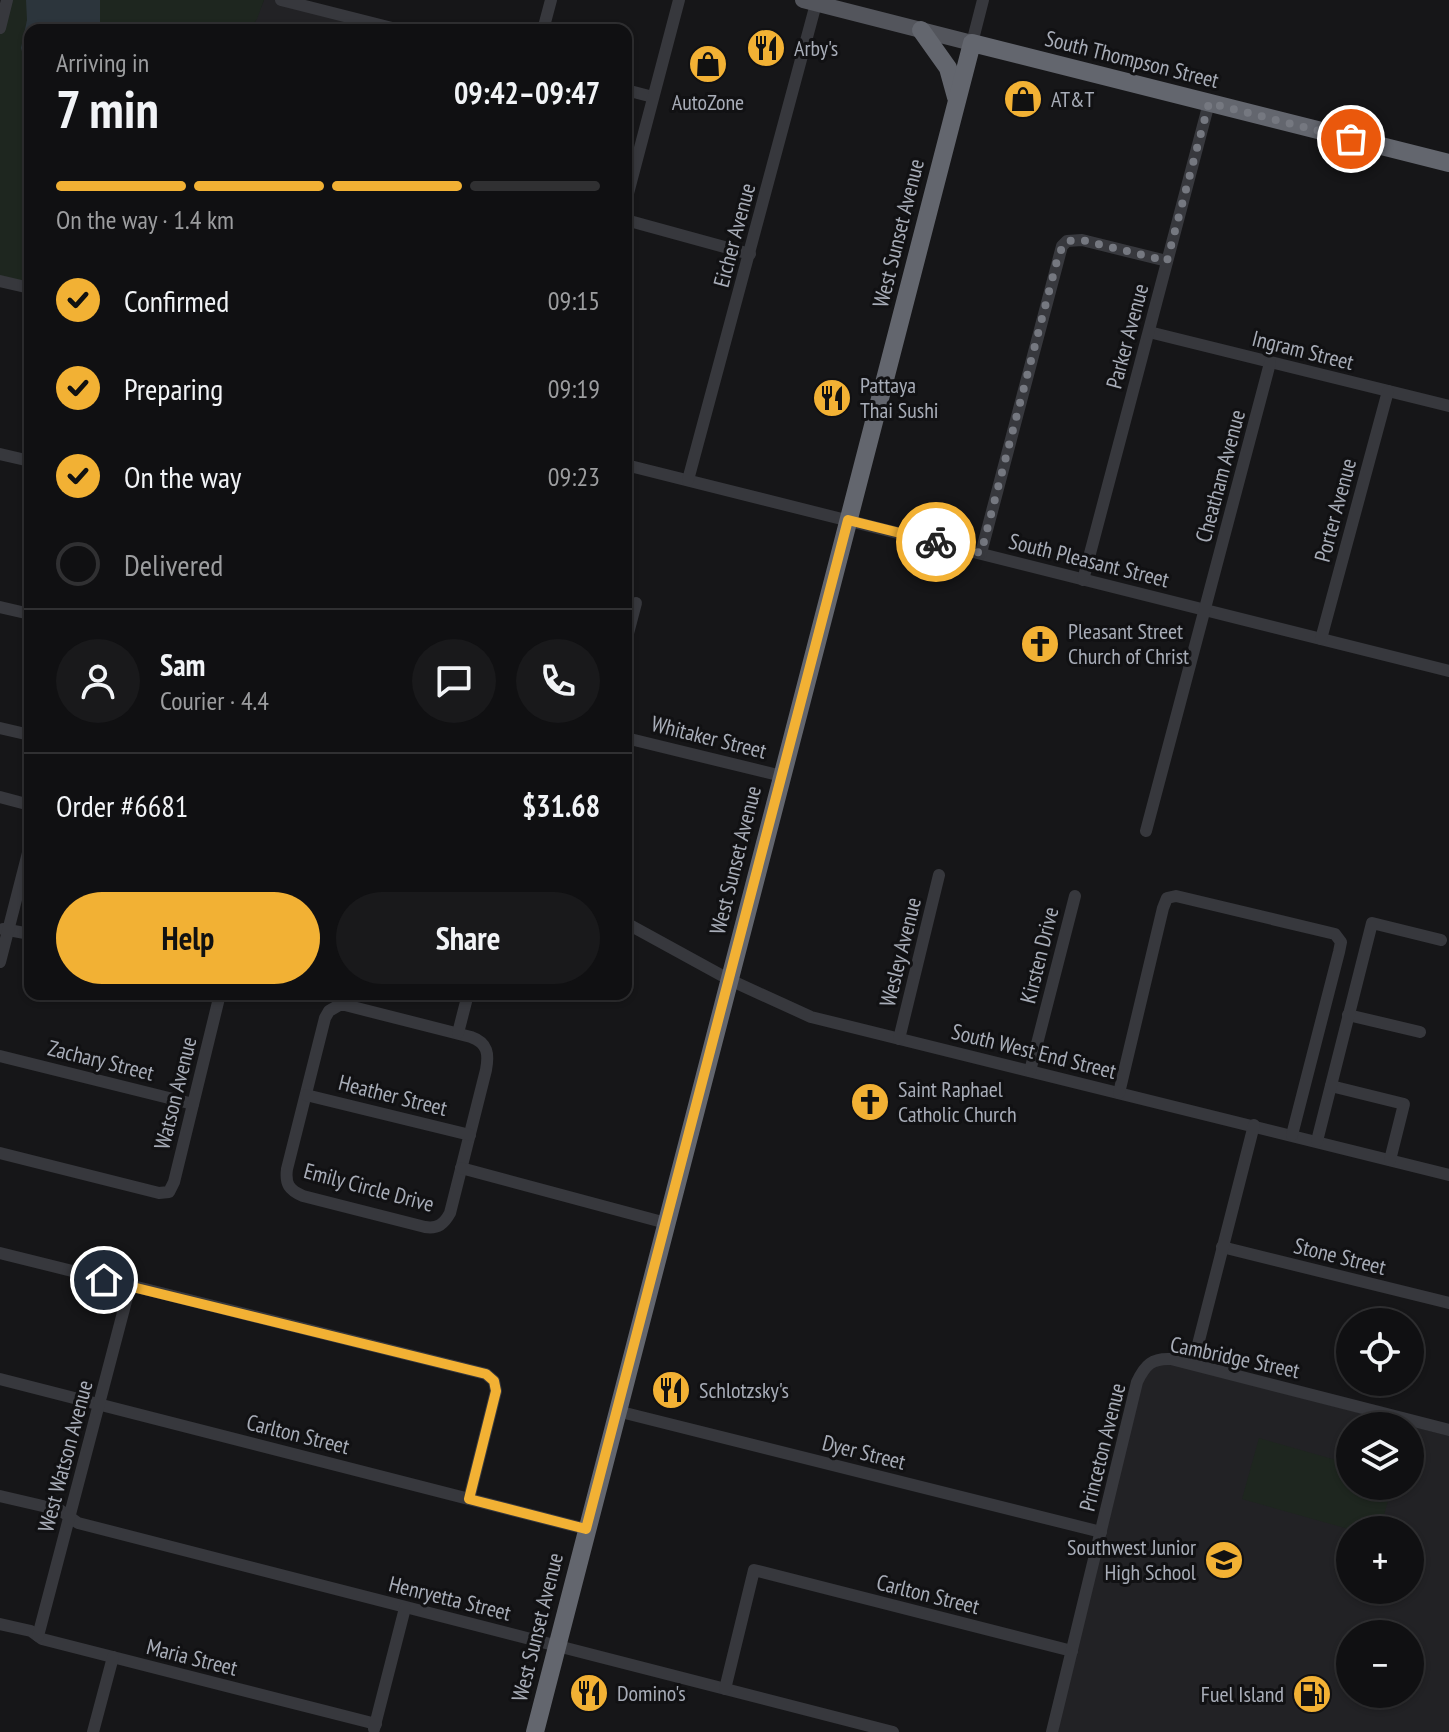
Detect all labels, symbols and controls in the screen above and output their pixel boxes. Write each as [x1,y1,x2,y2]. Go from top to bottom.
street label: South Thompson Street [1042,24,1222,94]
restaurant icon: Arby's [745,27,787,69]
place label: Arby's [794,34,838,62]
shop icon: AutoZone [687,43,729,85]
text: Arriving in [56,46,149,79]
text: 09:42–09:47 [454,73,600,112]
text: 7 min [56,75,159,142]
shop icon: AT&T [1002,78,1044,120]
place label: AT&T [1051,85,1094,113]
place label: AutoZone [672,88,744,116]
pin [1317,105,1385,173]
icon: bag [1329,117,1373,161]
street label: West Sunset Avenue [866,156,930,310]
street label: Eicher Avenue [707,180,761,290]
text: On the way · 1.4 km [56,203,234,236]
icon: check [56,278,100,322]
text: Confirmed [124,281,229,320]
street label: Parker Avenue [1100,281,1154,391]
text: 09:15 [548,284,600,317]
street label: Ingram Street [1249,324,1357,376]
icon: check [56,366,100,410]
text: Preparing [124,369,223,408]
place label: Pattaya Thai Sushi [860,371,939,424]
text: 09:19 [548,372,600,405]
restaurant icon: Pattaya Thai Sushi [811,377,853,419]
street label: Cheatham Avenue [1189,407,1251,545]
icon: check [56,454,100,498]
street label: Porter Avenue [1308,455,1362,565]
text: On the way [124,457,241,496]
text: 09:23 [548,460,600,493]
courier [896,502,976,582]
icon: bike [914,520,958,564]
street label: South Pleasant Street [1006,527,1172,593]
text: Delivered [124,545,223,584]
place label: Pleasant Street Church of Christ [1068,617,1189,670]
church icon: Pleasant Street Church of Christ [1019,623,1061,665]
button: person [56,639,140,723]
button: chat [412,639,496,723]
button: phone [516,639,600,723]
text: Sam [160,645,205,684]
text: Courier · 4.4 [160,684,269,717]
street label: Whitaker Street [648,709,770,765]
street label: West Sunset Avenue [703,783,767,937]
text: Order #6681 [56,786,188,825]
text: $31.68 [522,786,600,825]
button: Help [56,892,320,984]
button: Share [336,892,600,984]
street label: Wesley Avenue [873,894,927,1010]
street label: Kirsten Drive [1014,904,1064,1006]
street label: South West End Street [949,1017,1119,1085]
street label: Zachary Street [45,1033,157,1087]
street label: Watson Avenue [147,1034,203,1152]
street label: Heather Street [336,1068,450,1122]
place label: Saint Raphael Catholic Church [898,1075,1017,1128]
church icon: Saint Raphael Catholic Church [849,1081,891,1123]
street label: Emily Circle Drive [301,1156,437,1218]
street label: Stone Street [1291,1231,1389,1281]
pin [70,1246,138,1314]
icon: home [82,1258,126,1302]
map controls [1336,1308,1424,1708]
button: locate [1336,1308,1424,1396]
street label: Cambridge Street [1168,1330,1302,1384]
restaurant icon: Schlotzsky's [650,1369,692,1411]
place label: Schlotzsky's [699,1376,789,1404]
street label: West Watson Avenue [31,1377,99,1535]
street label: Princeton Avenue [1073,1380,1131,1514]
street label: Carlton Street [244,1408,352,1460]
button: layers [1336,1412,1424,1500]
street label: Dyer Street [819,1428,909,1476]
button: + [1336,1516,1424,1604]
place label: Southwest Junior High School [1067,1533,1197,1586]
school or university icon: Southwest Junior High School [1203,1539,1245,1581]
street label: West Sunset Avenue [505,1550,569,1704]
street label: Carlton Street [874,1568,982,1620]
street label: Henryetta Street [386,1569,514,1627]
button: − [1336,1620,1424,1708]
street label: Maria Street [144,1632,240,1682]
restaurant icon: Domino's [568,1672,610,1714]
fuel station icon: Fuel Island [1291,1673,1333,1715]
place label: Domino's [617,1679,686,1707]
place label: Fuel Island [1201,1680,1284,1708]

